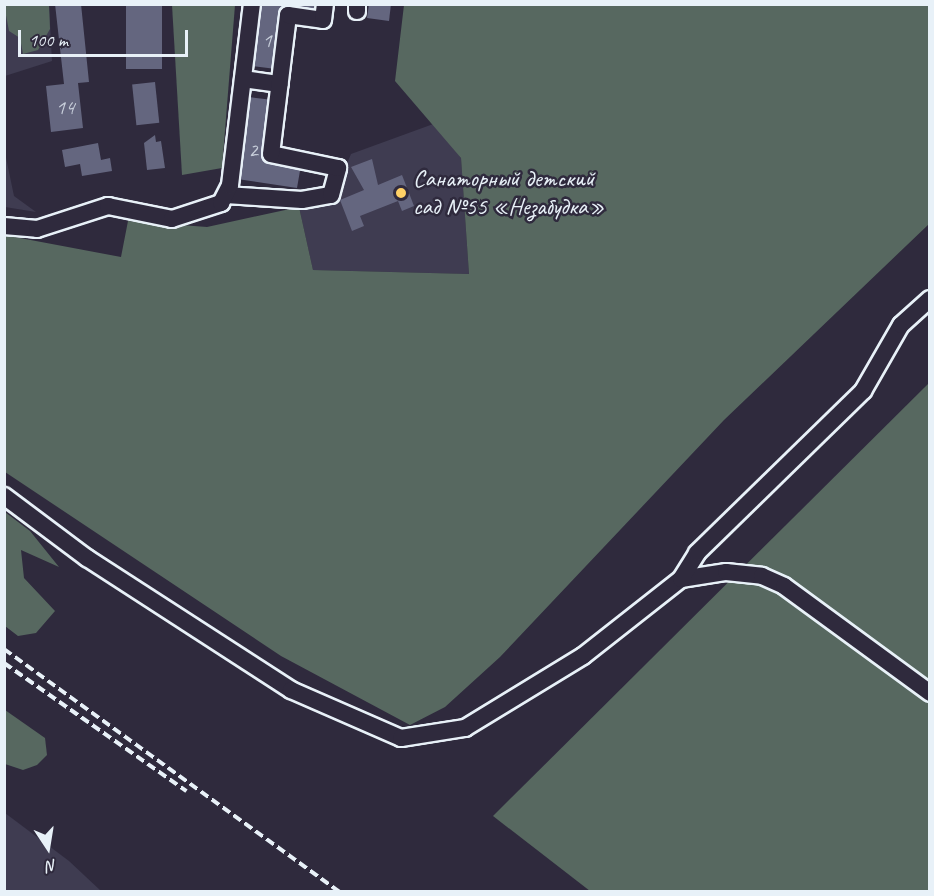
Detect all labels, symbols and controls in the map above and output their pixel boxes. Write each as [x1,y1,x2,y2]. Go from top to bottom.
scale bar [21,18,190,56]
house number: 1 [262,27,272,53]
text: 100 m [29,29,68,51]
house number: 14 [56,94,74,120]
house number: 2 [248,137,258,163]
place label: Санаторный детский сад №55 «Незабудка» [413,165,604,221]
marker: Санаторный детский сад №55 «Незабудка» [394,186,408,200]
north arrow [18,818,78,878]
text: N [45,855,59,876]

